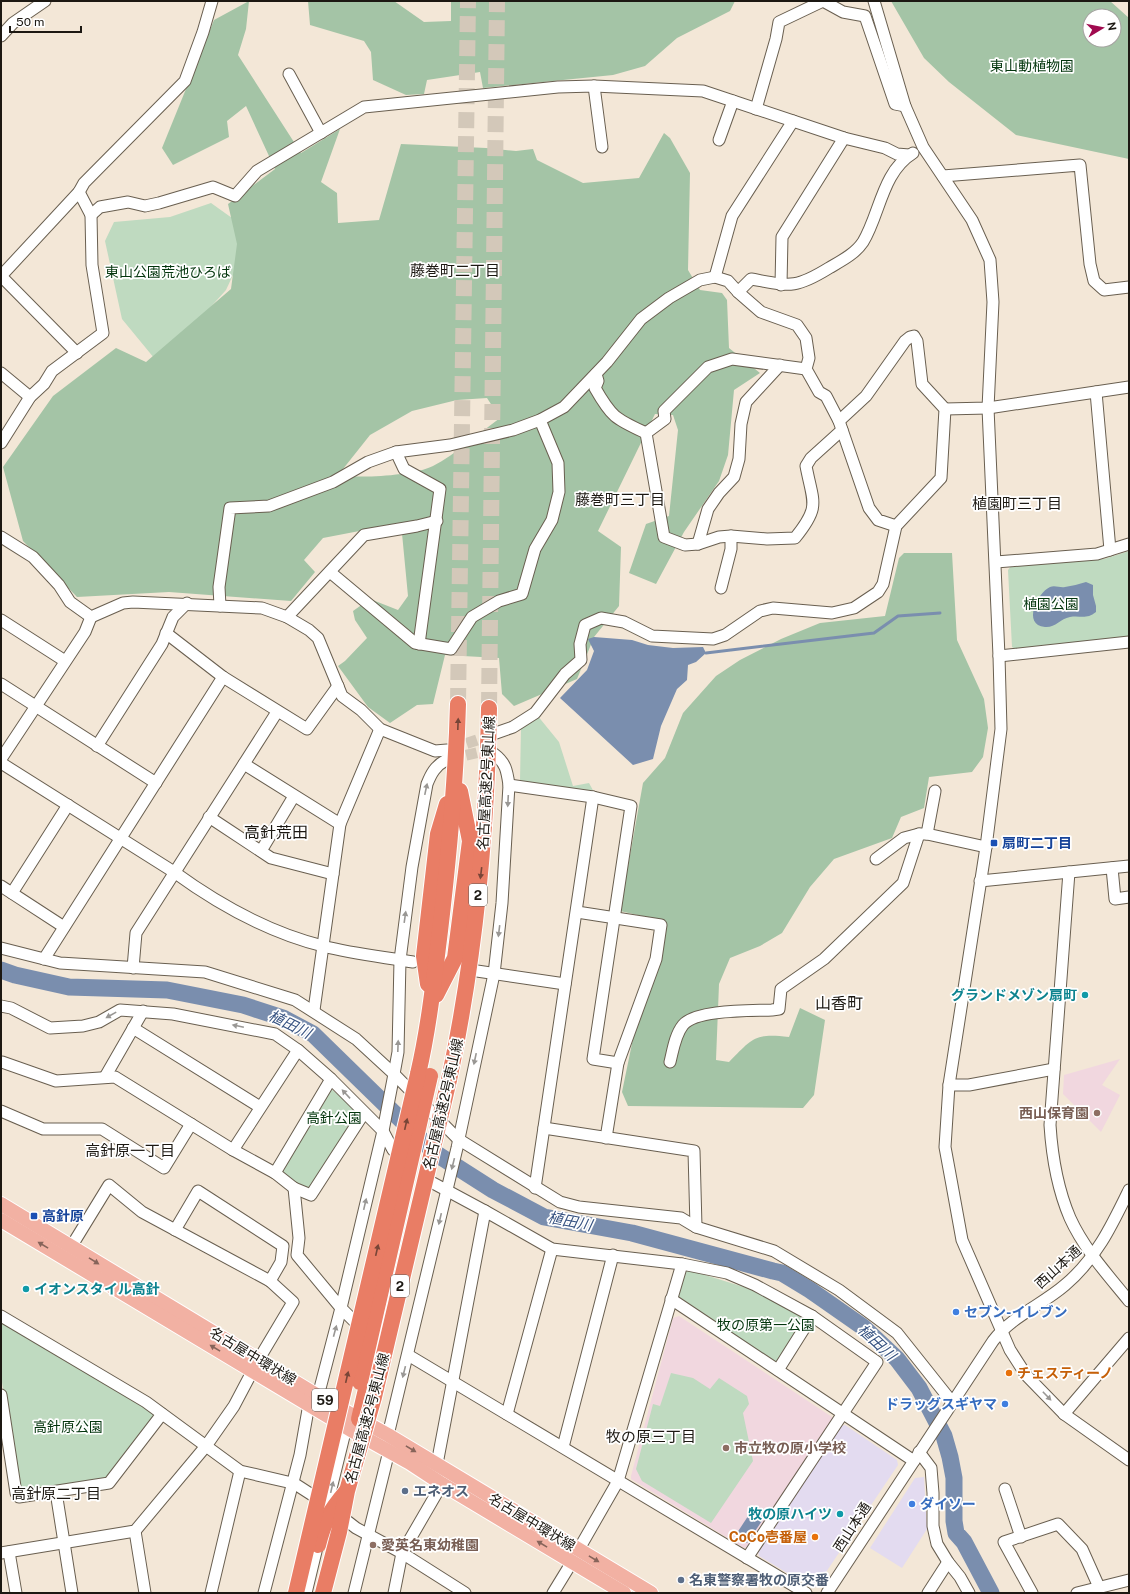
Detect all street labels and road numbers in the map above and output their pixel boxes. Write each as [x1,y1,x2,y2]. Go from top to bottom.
street label: 名古屋高速2号東山線 [474,716,498,850]
road number: 2 [469,884,487,906]
street label: 名古屋高速2号東山線 [420,1037,466,1171]
street label: 西山本通 [1032,1242,1084,1292]
road number: 2 [391,1275,409,1297]
street label: 名古屋中環状線 [207,1324,299,1388]
street label: 名古屋高速2号東山線 [342,1351,392,1485]
road number: 59 [312,1389,338,1411]
street label: 名古屋中環状線 [486,1490,578,1554]
street label: 西山本通 [830,1499,874,1555]

